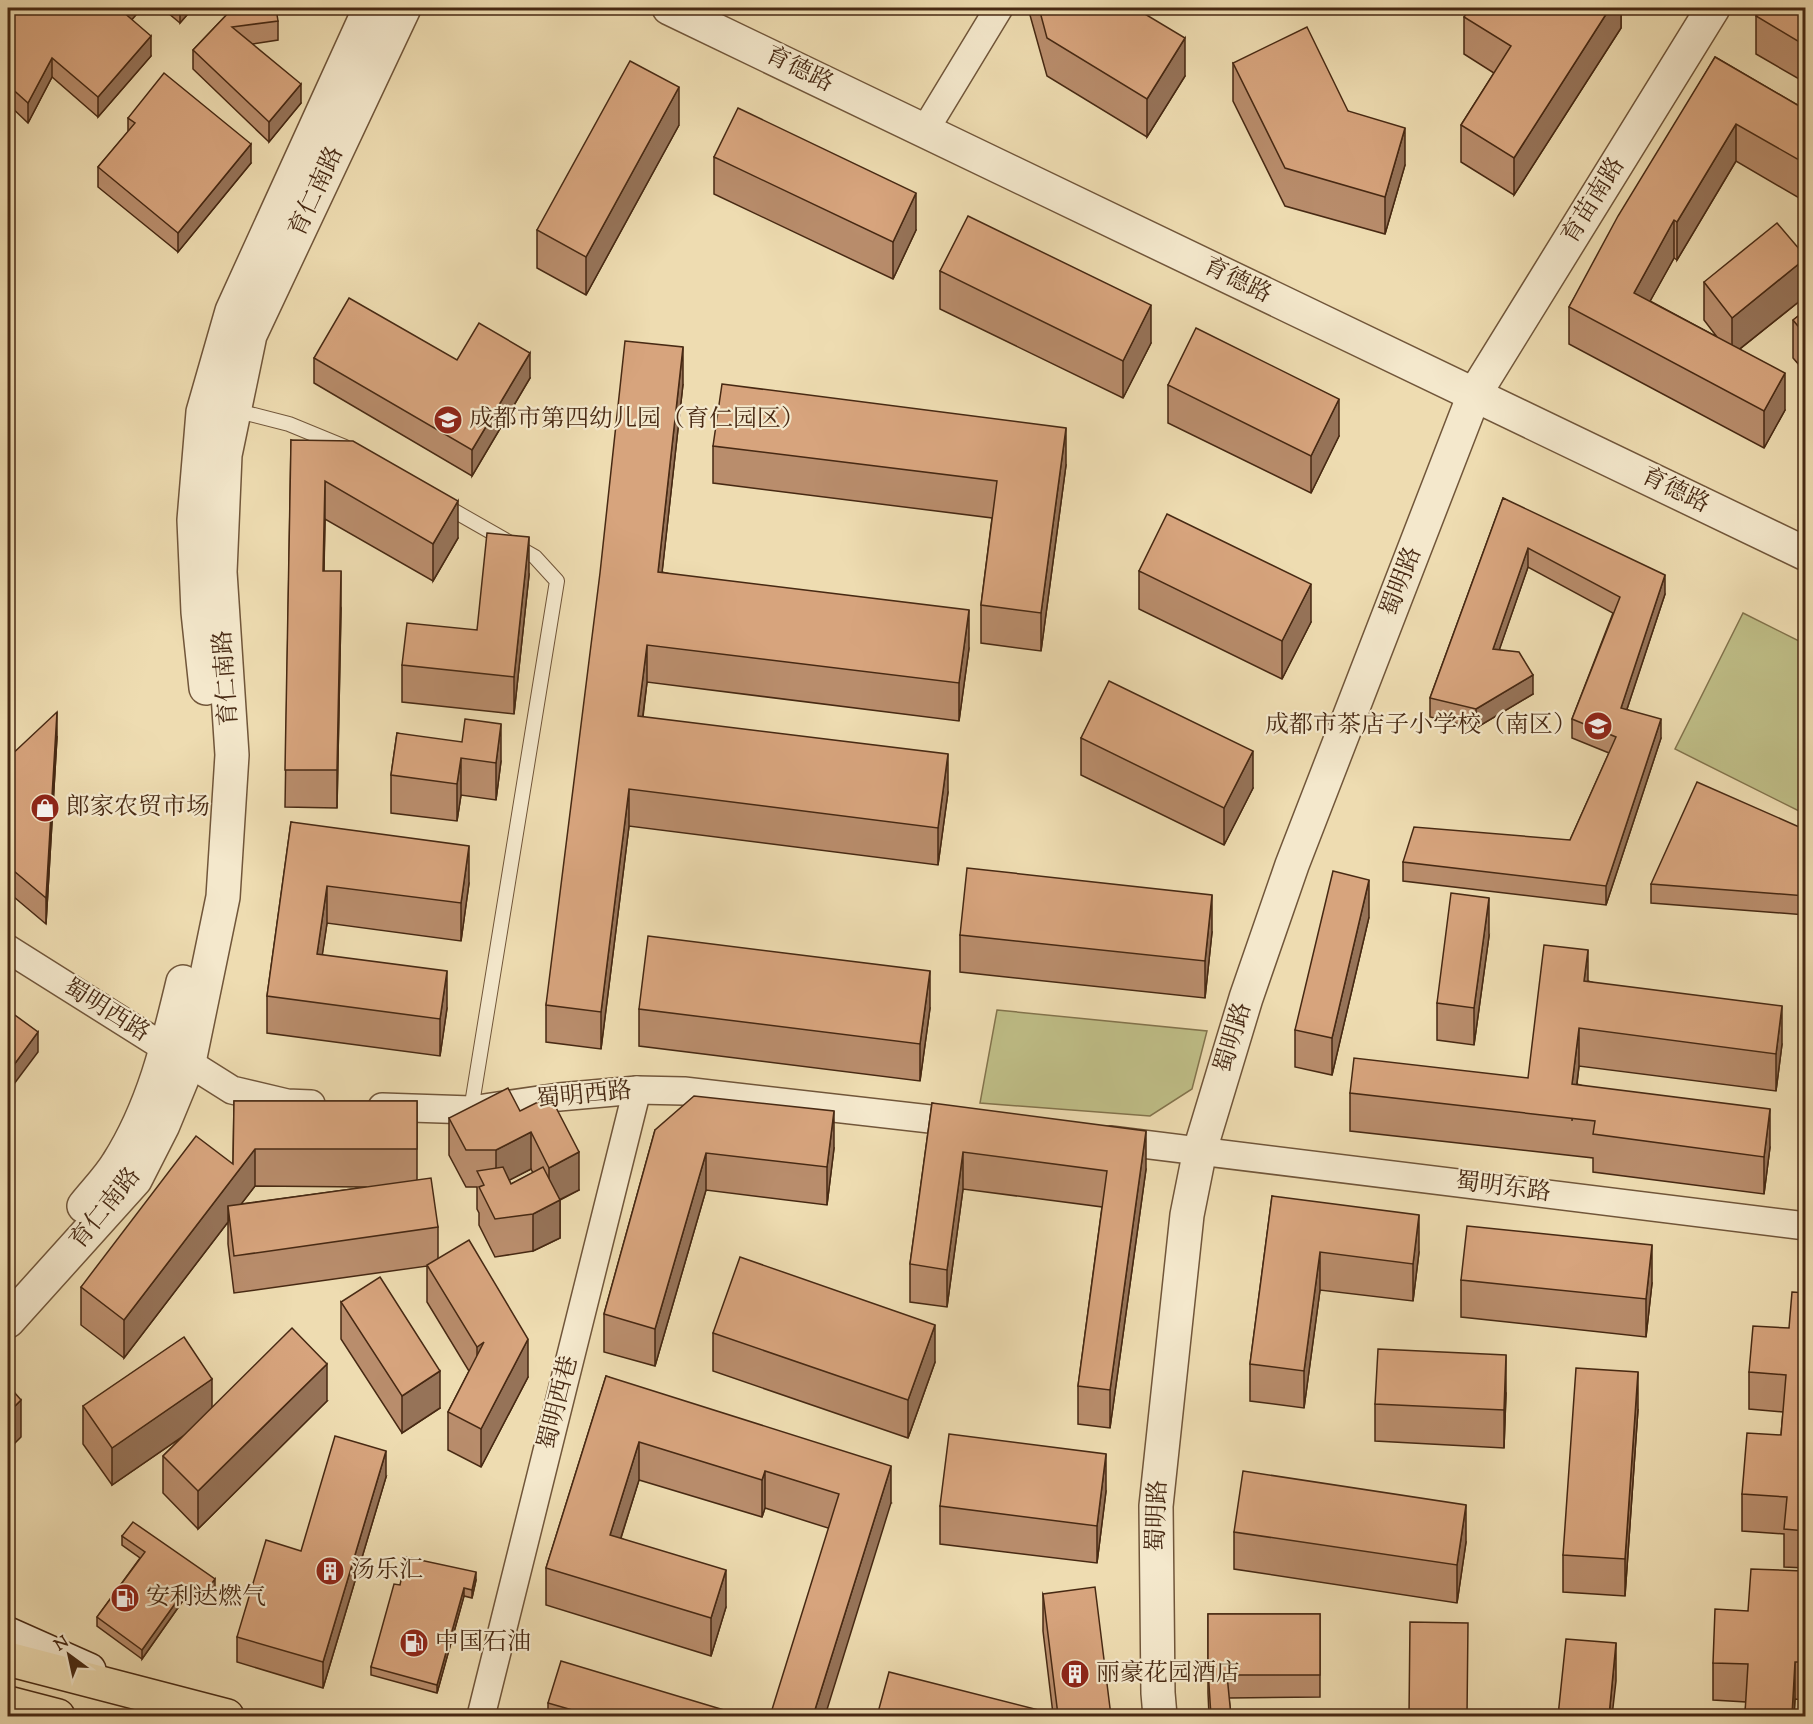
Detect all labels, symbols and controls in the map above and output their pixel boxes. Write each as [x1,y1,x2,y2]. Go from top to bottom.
street label: 育德路 [759,39,839,101]
street label: 育仁南路 [281,141,353,243]
street label: 育苗南路 [1554,151,1634,251]
street label: 育德路 [1197,250,1277,312]
place label: 成都市第四幼儿园（育仁园区） [469,403,805,437]
school or university icon: 成都市第四幼儿园（育仁园区） [432,404,464,436]
street label: 育德路 [1635,460,1715,522]
street label: 蜀明路 [1373,542,1431,622]
street label: 育仁南路 [207,629,247,727]
place label: 成都市茶店子小学校（南区） [1265,709,1577,743]
school or university icon: 成都市茶店子小学校（南区） [1582,710,1614,742]
place label: 郎家农贸市场 [66,791,210,825]
shop icon: 郎家农贸市场 [29,792,61,824]
street label: 蜀明西路 [56,971,156,1051]
street label: 蜀明路 [1207,999,1261,1077]
street label: 蜀明西路 [534,1074,634,1118]
street label: 育仁南路 [63,1161,149,1257]
street label: 蜀明东路 [1453,1165,1553,1211]
street label: 蜀明西巷 [531,1352,587,1454]
street label: 蜀明路 [1140,1479,1176,1553]
place label: 汤乐汇 [351,1554,423,1588]
building icon: 汤乐汇 [314,1555,346,1587]
place label: 安利达燃气 [146,1581,266,1615]
fuel station icon: 安利达燃气 [109,1582,141,1614]
north arrow [39,1625,99,1685]
place label: 中国石油 [435,1626,531,1660]
fuel station icon: 中国石油 [398,1627,430,1659]
text: N [51,1631,74,1658]
place label: 丽豪花园酒店 [1096,1657,1240,1691]
building icon: 丽豪花园酒店 [1059,1658,1091,1690]

